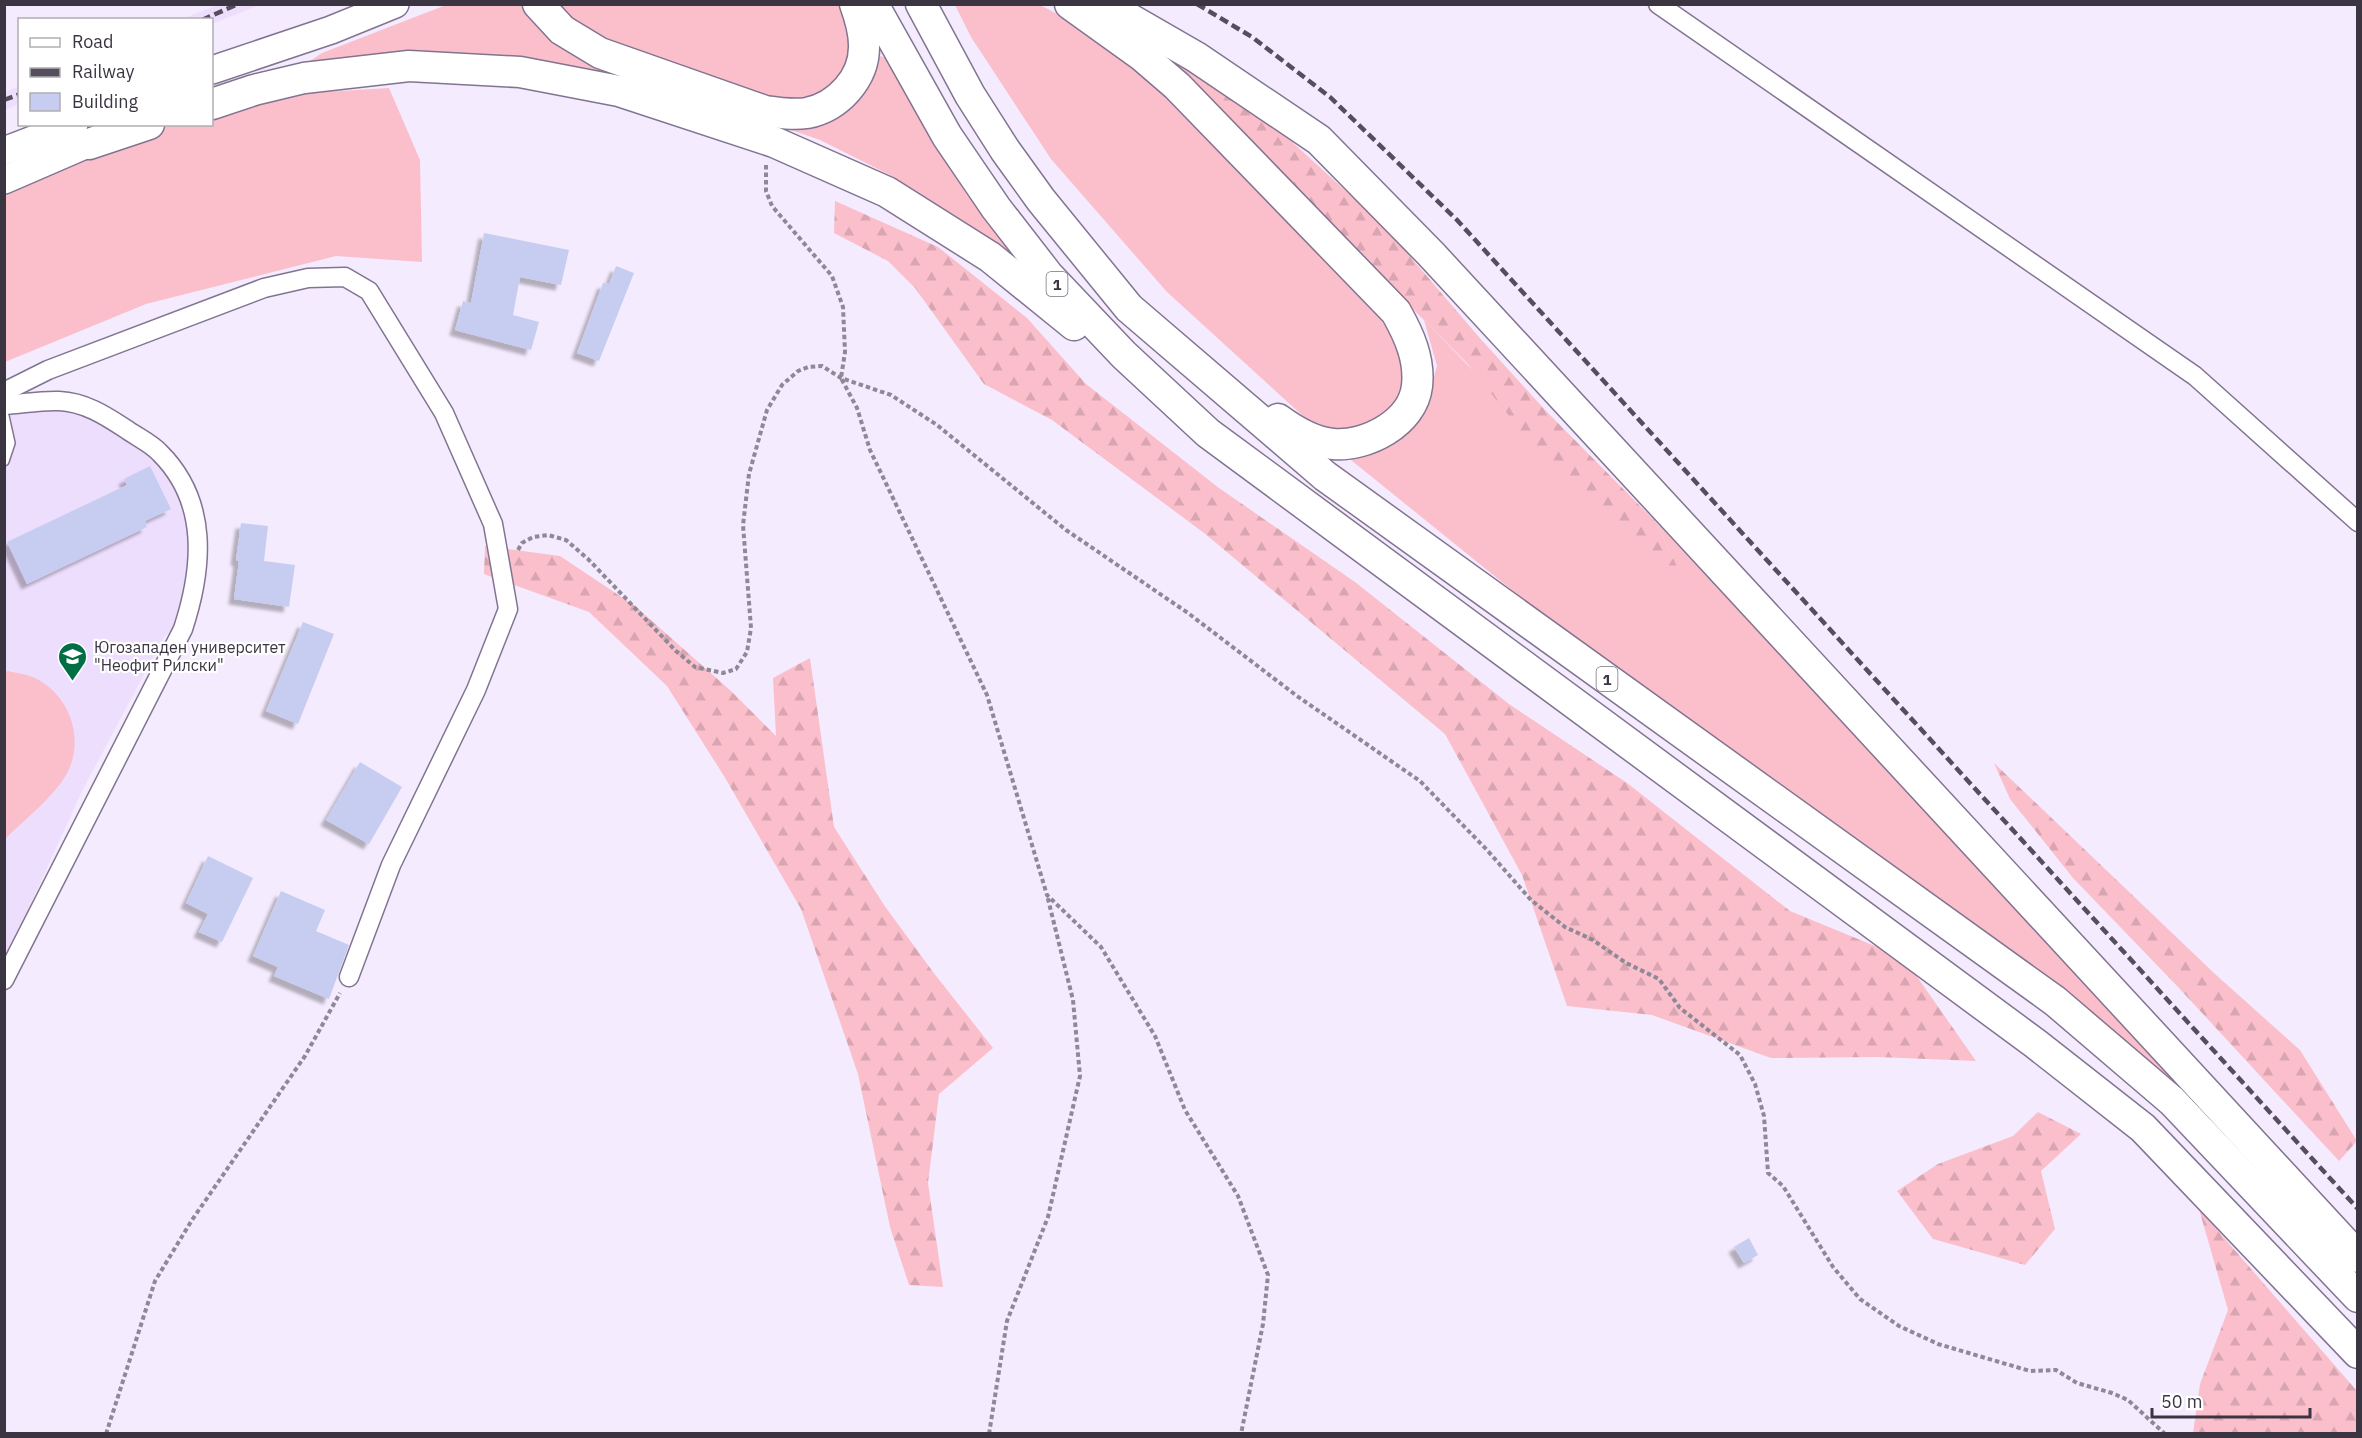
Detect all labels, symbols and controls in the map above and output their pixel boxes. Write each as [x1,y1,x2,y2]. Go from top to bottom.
legend [18,18,213,126]
text: Road [72,30,113,53]
text: Railway [72,60,134,83]
text: Building [72,90,139,113]
road number: 1 [1046,272,1068,296]
place label: Югозападен университет "Неофит Рилски" [94,637,286,675]
school or university icon: Югозападен университет "Неофит Рилски" [57,640,89,682]
road number: 1 [1596,667,1618,691]
scale bar [2152,1381,2310,1419]
text: 50 m [2161,1390,2203,1413]

